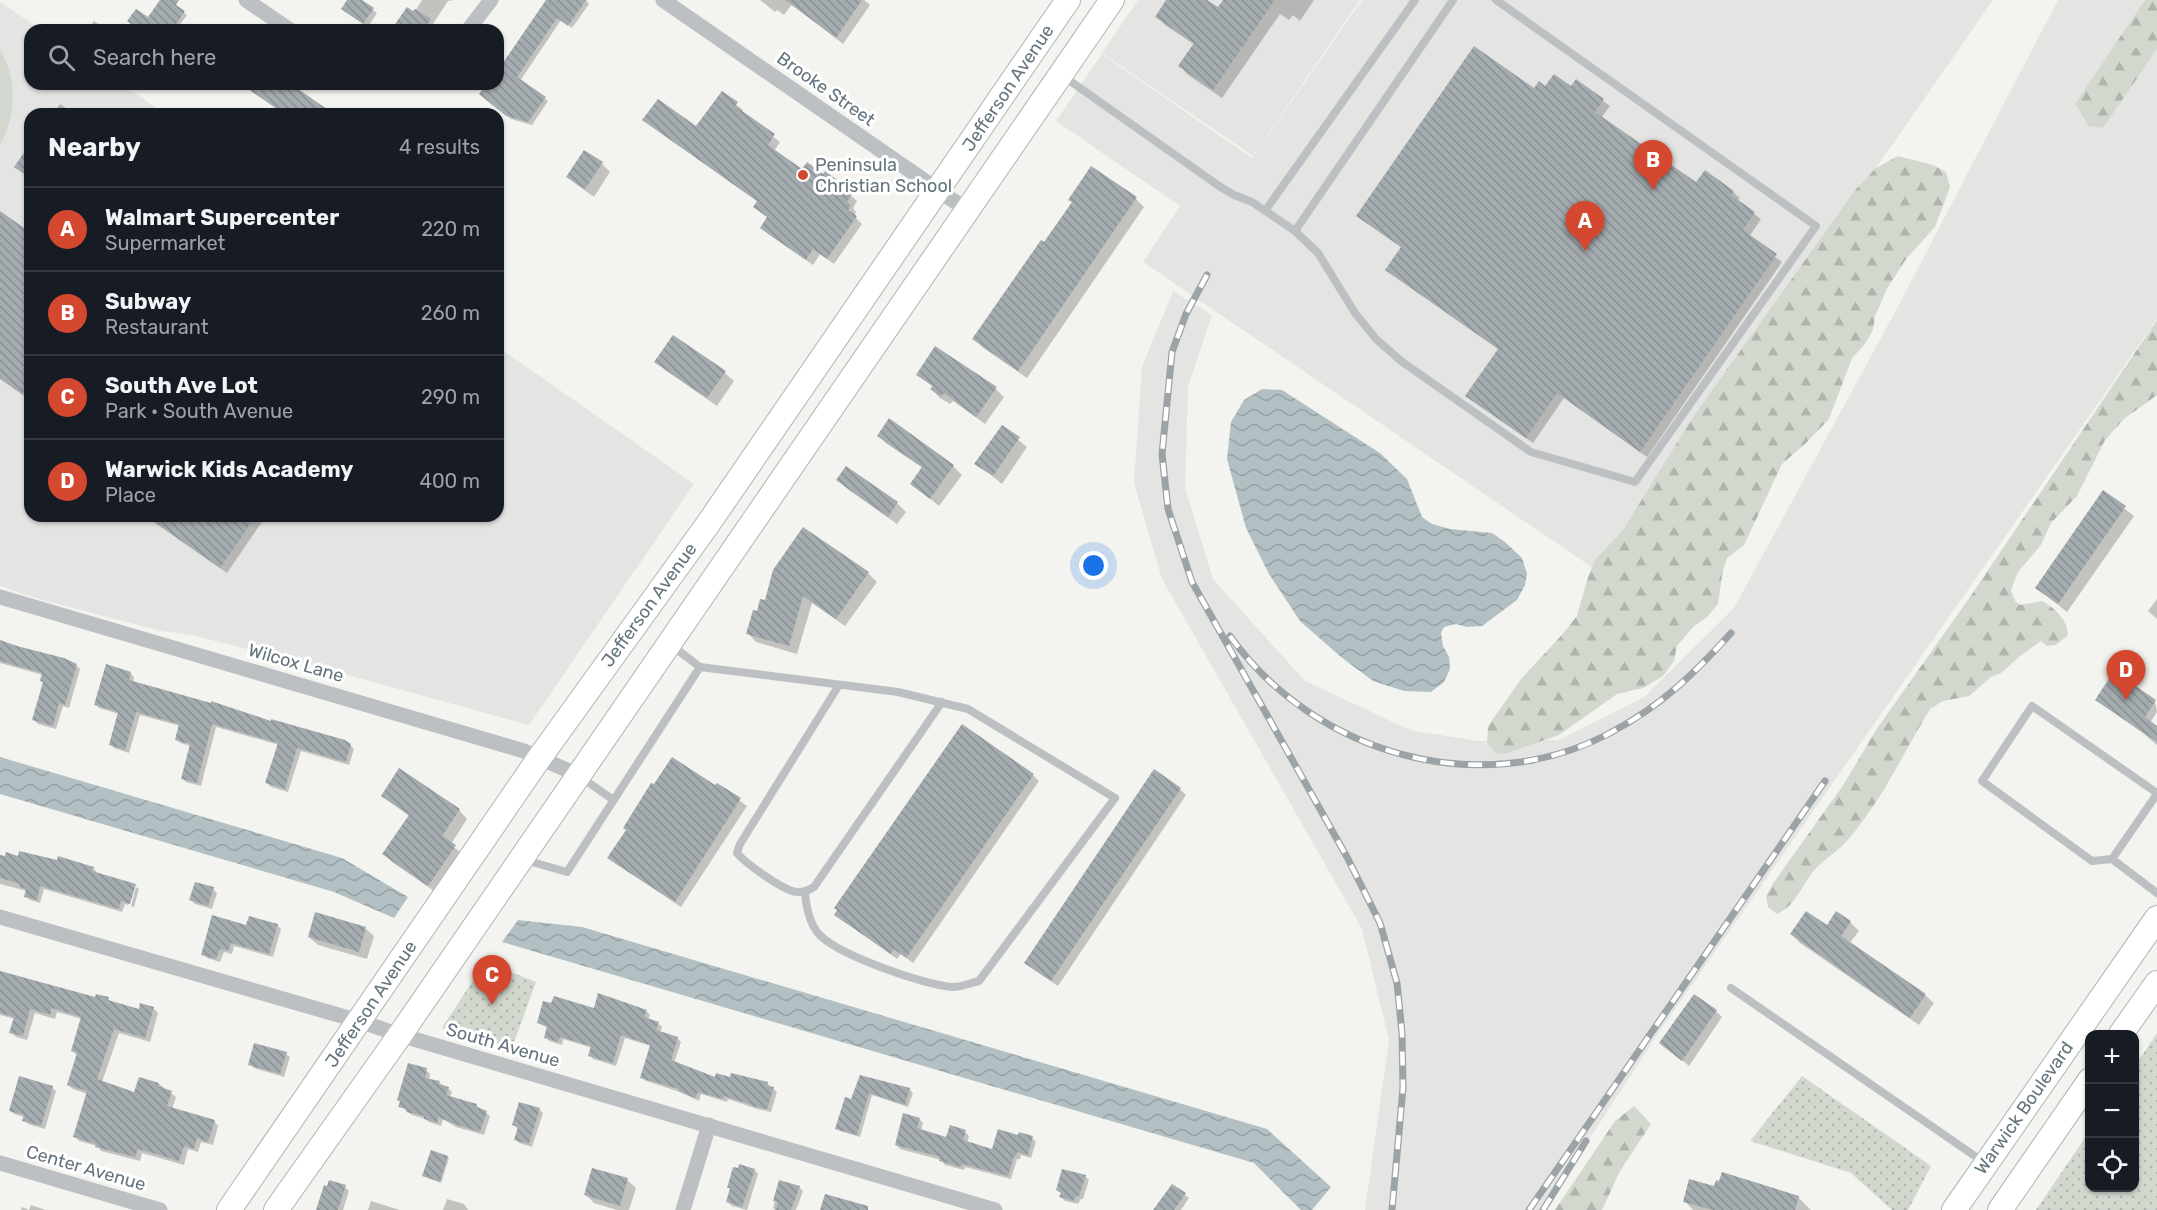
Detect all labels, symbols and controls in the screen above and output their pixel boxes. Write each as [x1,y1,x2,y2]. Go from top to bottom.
street label: Jefferson Avenue [958,21,1058,155]
search box [24,24,504,90]
icon: search [45,41,78,74]
text: Search here [93,44,216,71]
street label: Brooke Street [773,47,879,131]
text: Nearby [48,132,141,163]
text: 4 results [399,135,480,159]
pin: B [1634,140,1672,190]
place label: Peninsula Christian School [815,154,952,197]
marker: Peninsula Christian School [796,168,810,182]
pin: A [1566,202,1604,251]
text: Walmart Supercenter [105,204,339,231]
text: A [60,217,75,241]
text: 220 m [421,217,480,241]
text: Supermarket [105,231,225,255]
text: Subway [105,288,191,315]
text: B [60,301,75,325]
text: 260 m [421,301,480,325]
text: Restaurant [105,315,209,339]
text: South Ave Lot [105,372,258,399]
text: C [60,385,75,409]
text: 290 m [421,385,480,409]
text: Park · South Avenue [105,399,293,423]
text: Warwick Kids Academy [105,456,353,483]
text: D [60,469,75,493]
text: 400 m [420,469,480,493]
text: Place [105,483,156,507]
street label: Jefferson Avenue [597,539,701,671]
your location [1079,551,1108,580]
street label: Wilcox Lane [246,639,346,687]
pin: D [2106,650,2146,700]
street label: Jefferson Avenue [321,937,421,1071]
pin: C [472,956,512,1005]
street label: South Avenue [444,1018,562,1072]
map controls [2085,1030,2139,1192]
button: + [2085,1030,2139,1084]
street label: Warwick Boulevard [1970,1037,2078,1179]
button: − [2085,1084,2139,1138]
button: locate [2085,1138,2139,1192]
street label: Center Avenue [24,1140,148,1196]

